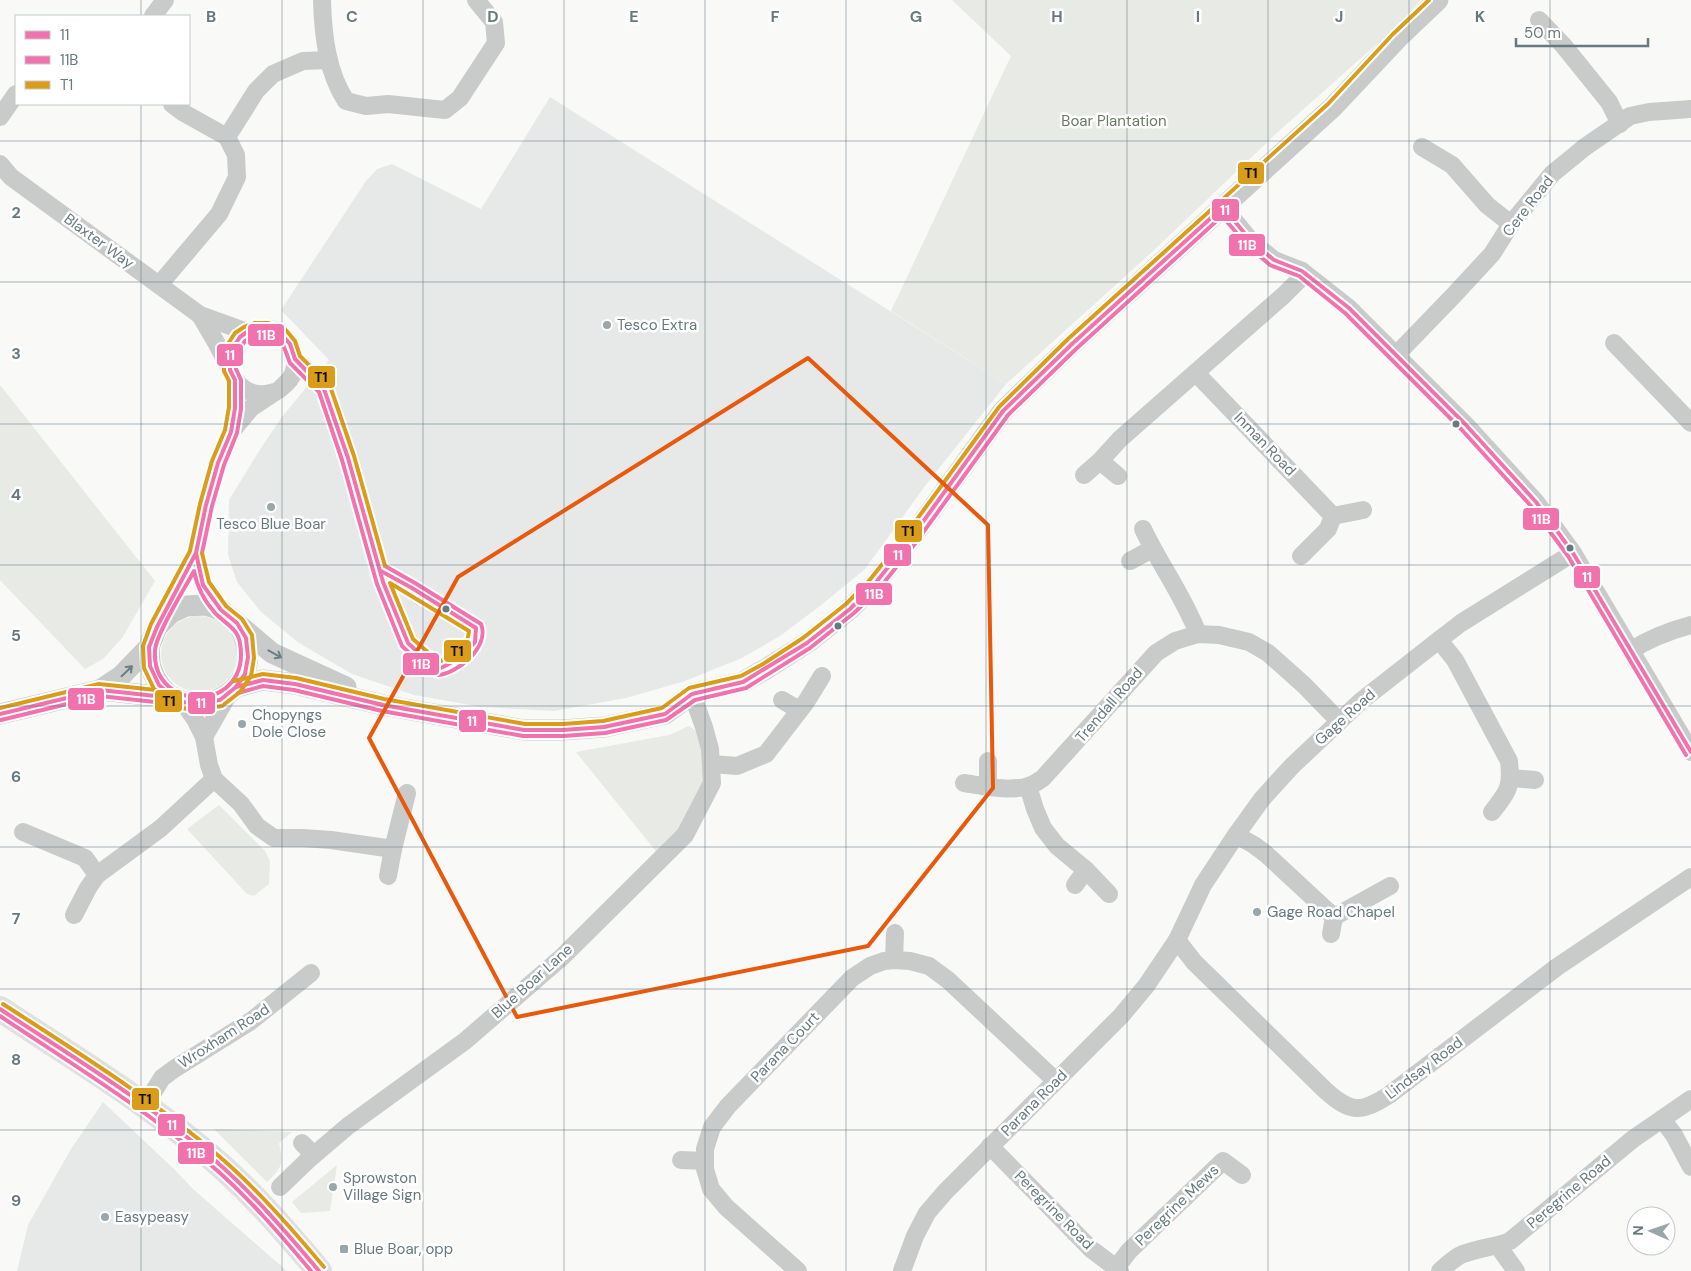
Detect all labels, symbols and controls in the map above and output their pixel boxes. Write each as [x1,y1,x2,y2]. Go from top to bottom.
text: B [206,6,216,27]
text: C [346,6,358,27]
text: D [487,6,499,27]
text: E [629,6,639,27]
text: F [771,6,780,27]
text: G [910,6,922,27]
text: H [1051,6,1063,27]
text: I [1196,6,1200,27]
text: J [1335,6,1343,27]
text: K [1475,6,1486,27]
legend [15,15,190,105]
scale bar [1516,15,1648,47]
text: 50 m [1524,23,1561,43]
text: 11 [60,25,69,45]
text: 11B [60,50,78,70]
text: T1 [60,75,73,95]
park label: Boar Plantation [1061,111,1167,131]
line badge: T1 [1237,161,1265,185]
text: T1 [1244,164,1258,182]
street label: Cere Road [1498,171,1558,241]
line badge: 11 [1211,198,1240,222]
text: 11 [1220,201,1230,219]
text: 2 [11,202,21,223]
street label: Blaxter Way [60,209,138,274]
line badge: 11B [1228,233,1266,257]
text: 11B [1237,236,1257,254]
place label: Tesco Extra [617,315,697,335]
marker: Tesco Extra [601,319,613,331]
line badge: 11B [247,323,285,347]
text: 11B [256,326,276,344]
text: 3 [11,343,21,364]
line badge: 11 [216,343,244,367]
text: 11 [225,346,235,364]
line badge: T1 [307,365,336,389]
text: T1 [314,368,328,386]
street label: Inman Road [1230,408,1300,480]
unlabelled marker [1451,419,1461,429]
text: 4 [11,484,21,505]
marker: Tesco Blue Boar [265,501,277,513]
line badge: 11B [1522,507,1560,531]
text: 11B [1531,510,1551,528]
place label: Tesco Blue Boar [216,514,326,534]
line badge: T1 [894,519,923,543]
text: T1 [901,522,915,540]
line badge: 11 [883,543,912,567]
unlabelled marker [1565,543,1575,553]
text: 11 [893,546,903,564]
line badge: 11 [1573,565,1601,589]
text: 11 [1582,568,1592,586]
line badge: 11B [855,582,893,606]
text: 11B [864,585,884,603]
unlabelled marker [441,604,451,614]
unlabelled marker [833,621,843,631]
text: 5 [11,625,21,646]
line badge: T1 [443,639,472,663]
text: T1 [450,642,464,660]
one-way arrow [268,649,282,659]
line badge: 11B [402,652,440,676]
text: 11B [411,655,431,673]
street label: Trendall Road [1071,663,1147,747]
one-way arrow [120,665,132,677]
street label: Gage Road [1310,684,1380,750]
line badge: 11B [67,687,105,711]
line badge: T1 [154,689,183,713]
text: 11B [76,690,96,708]
line badge: 11 [187,691,216,715]
text: T1 [162,692,176,710]
text: 11 [196,694,206,712]
place label: Chopyngs Dole Close [252,705,326,742]
line badge: 11 [458,709,487,733]
text: 11 [467,712,477,730]
marker: Chopyngs Dole Close [236,718,248,730]
text: 6 [11,766,21,787]
place label: Gage Road Chapel [1267,902,1395,922]
marker: Gage Road Chapel [1251,906,1263,918]
text: 7 [12,908,21,929]
street label: Blue Boar Lane [487,939,577,1023]
street label: Wroxham Road [175,999,273,1073]
street label: Parana Court [746,1007,824,1087]
street label: Lindsay Road [1381,1032,1467,1104]
text: 8 [11,1049,21,1070]
street label: Parana Road [997,1066,1071,1140]
line badge: T1 [131,1087,160,1111]
text: T1 [138,1090,152,1108]
line badge: 11 [157,1113,186,1137]
text: 11 [167,1116,177,1134]
line badge: 11B [177,1141,215,1165]
text: 11B [186,1144,206,1162]
street label: Peregrine Road [1523,1151,1615,1233]
street label: Peregrine Mews [1131,1160,1223,1250]
street label: Peregrine Road [1010,1166,1098,1254]
place label: Sprowston Village Sign [343,1168,421,1205]
marker: Sprowston Village Sign [327,1181,339,1193]
text: 9 [11,1190,21,1211]
north arrow [1626,1206,1676,1256]
place label: Easypeasy [115,1207,189,1227]
marker: Easypeasy [99,1211,111,1223]
text: N [1629,1225,1647,1236]
place label: Blue Boar, opp [354,1239,453,1259]
marker: Blue Boar, opp [338,1243,350,1255]

